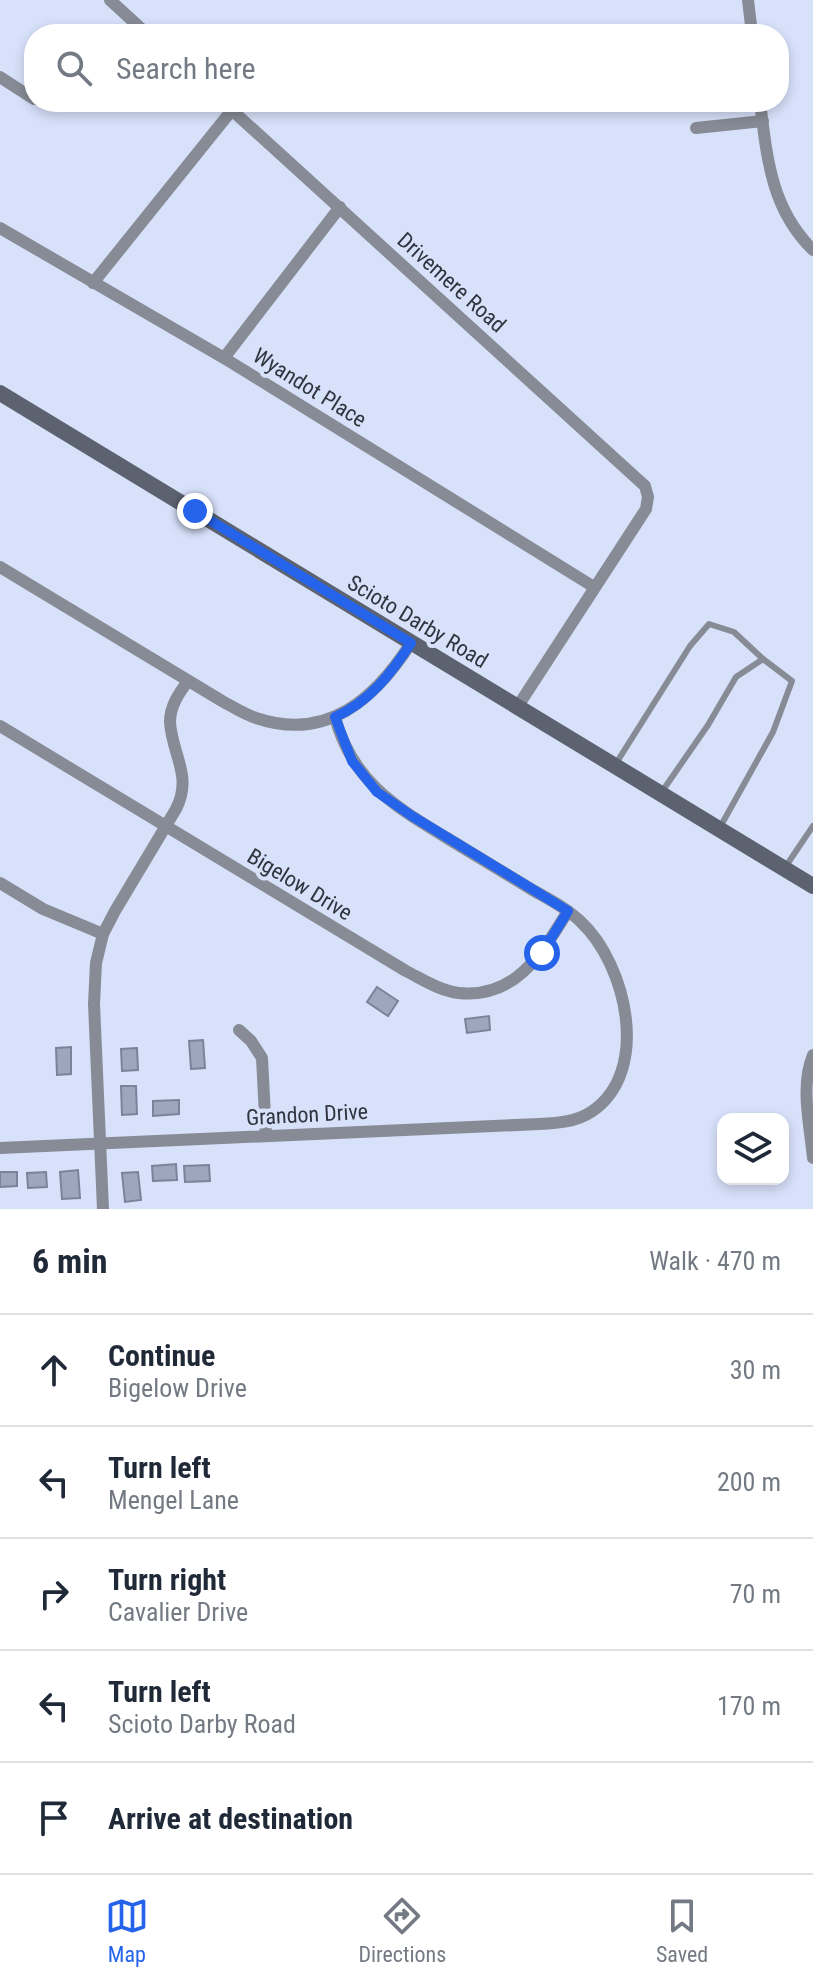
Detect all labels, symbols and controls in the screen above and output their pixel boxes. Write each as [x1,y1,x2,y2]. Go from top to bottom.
search box [24,24,789,112]
icon: search [52,46,96,90]
text: Search here [116,51,256,86]
street label: Drivemere Road [392,227,511,337]
street label: Wyandot Place [249,343,371,432]
route end [177,493,213,529]
street label: Scioto Darby Road [343,570,492,673]
street label: Bigelow Drive [243,843,357,925]
route start [524,935,560,971]
street label: Grandon Drive [245,1099,369,1130]
map controls [717,1113,789,1185]
button: layers [717,1113,789,1185]
text: 6 min [32,1241,108,1281]
text: Walk · 470 m [649,1246,781,1276]
text: Continue [108,1338,215,1373]
icon: ahead [32,1348,76,1392]
text: 30 m [730,1355,781,1385]
text: Bigelow Drive [108,1373,247,1403]
text: Turn left [108,1450,211,1485]
icon: left [32,1460,76,1504]
text: 200 m [717,1467,781,1497]
text: Mengel Lane [108,1485,239,1515]
text: Turn right [108,1562,226,1597]
icon: right [32,1572,76,1616]
text: 70 m [730,1579,781,1609]
text: Cavalier Drive [108,1597,248,1627]
text: Turn left [108,1674,211,1709]
icon: left [32,1684,76,1728]
text: 170 m [717,1691,781,1721]
text: Scioto Darby Road [108,1709,296,1739]
icon: arrive [32,1796,76,1840]
text: Arrive at destination [108,1801,353,1836]
tab: Map [105,1894,149,1967]
tab: Directions [358,1894,446,1967]
tab: Saved [656,1894,708,1967]

